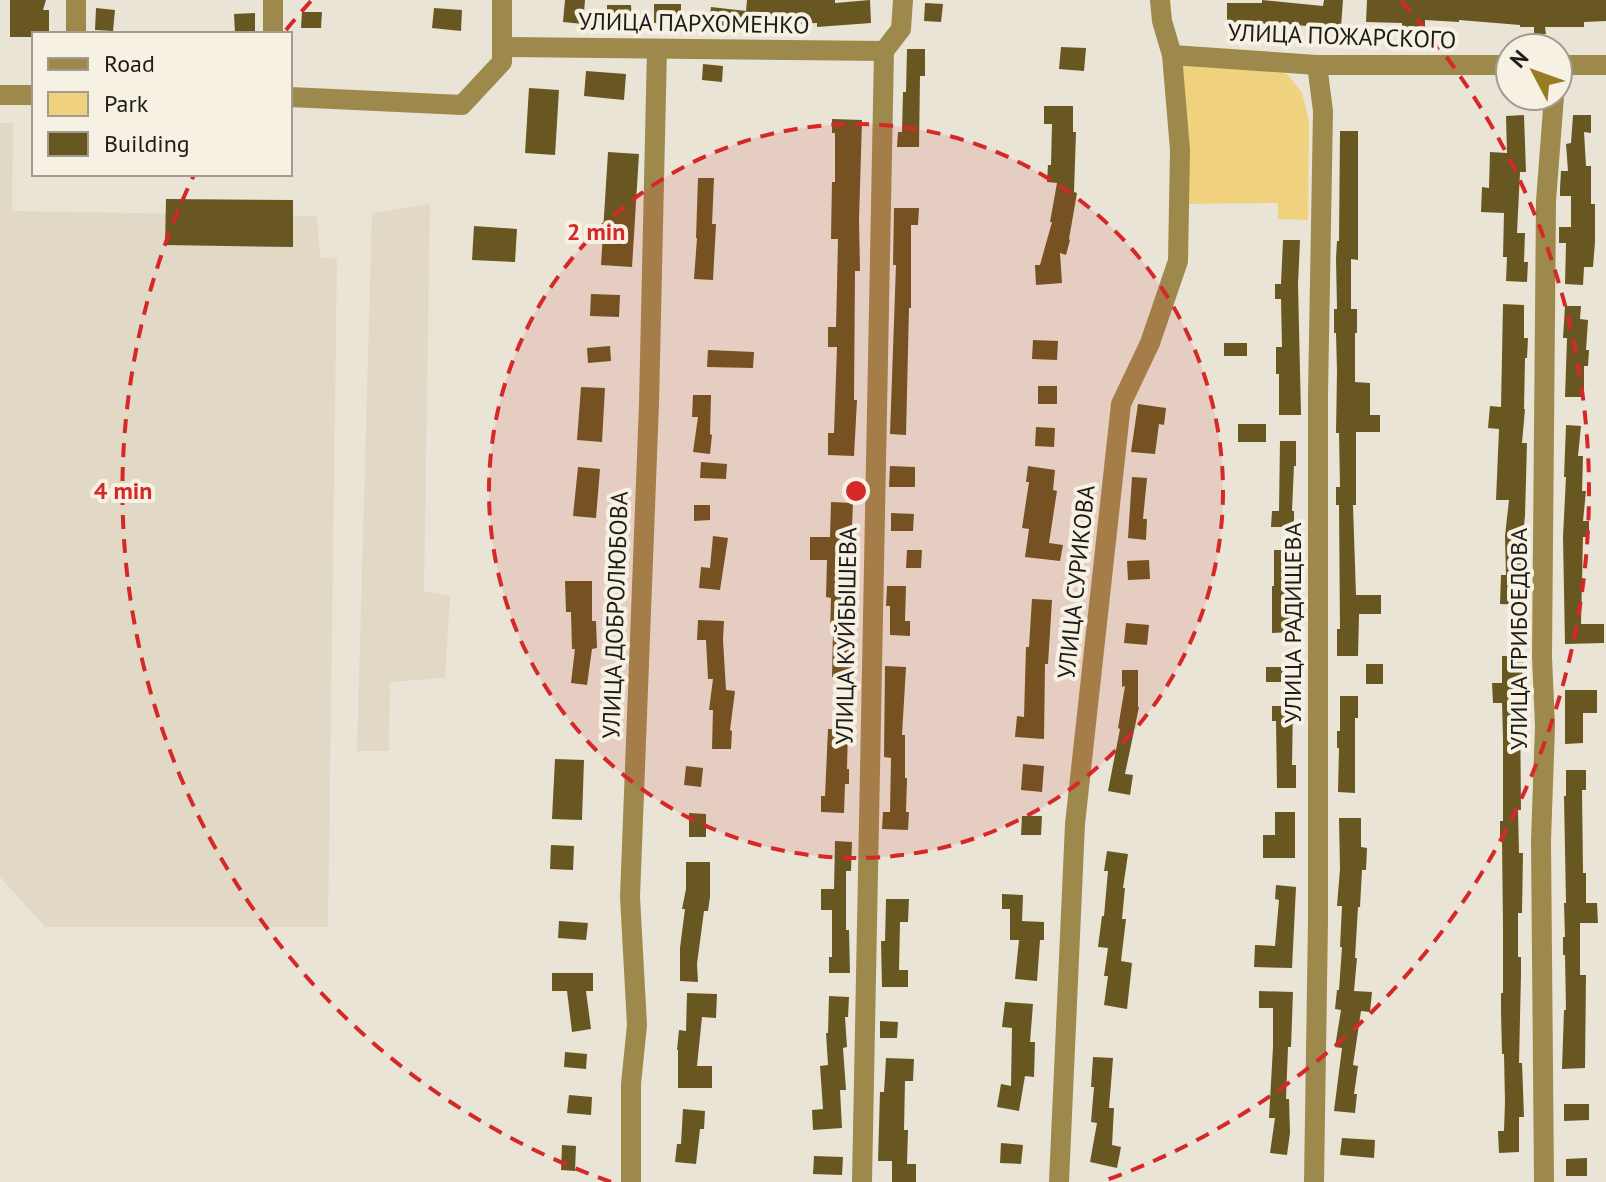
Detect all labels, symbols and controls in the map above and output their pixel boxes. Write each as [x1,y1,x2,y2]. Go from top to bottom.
street label: УЛИЦА ПАРХОМЕНКО [578,5,810,41]
street label: УЛИЦА ПОЖАРСКОГО [1227,17,1457,55]
legend [32,32,292,176]
north arrow [1494,32,1574,112]
text: N [1504,44,1534,74]
text: Road [104,48,155,79]
text: Park [104,88,149,119]
text: Building [104,128,190,159]
text: 2 min [567,216,625,247]
text: 4 min [94,475,152,506]
centre of rings [842,477,870,505]
street label: УЛИЦА СУРИКОВА [1050,484,1102,680]
street label: УЛИЦА ДОБРОЛЮБОВА [595,491,635,739]
street label: УЛИЦА РАДИЩЕВА [1277,523,1308,723]
street label: УЛИЦА КУЙБЫШЕВА [829,527,863,745]
street label: УЛИЦА ГРИБОЕДОВА [1503,528,1534,750]

